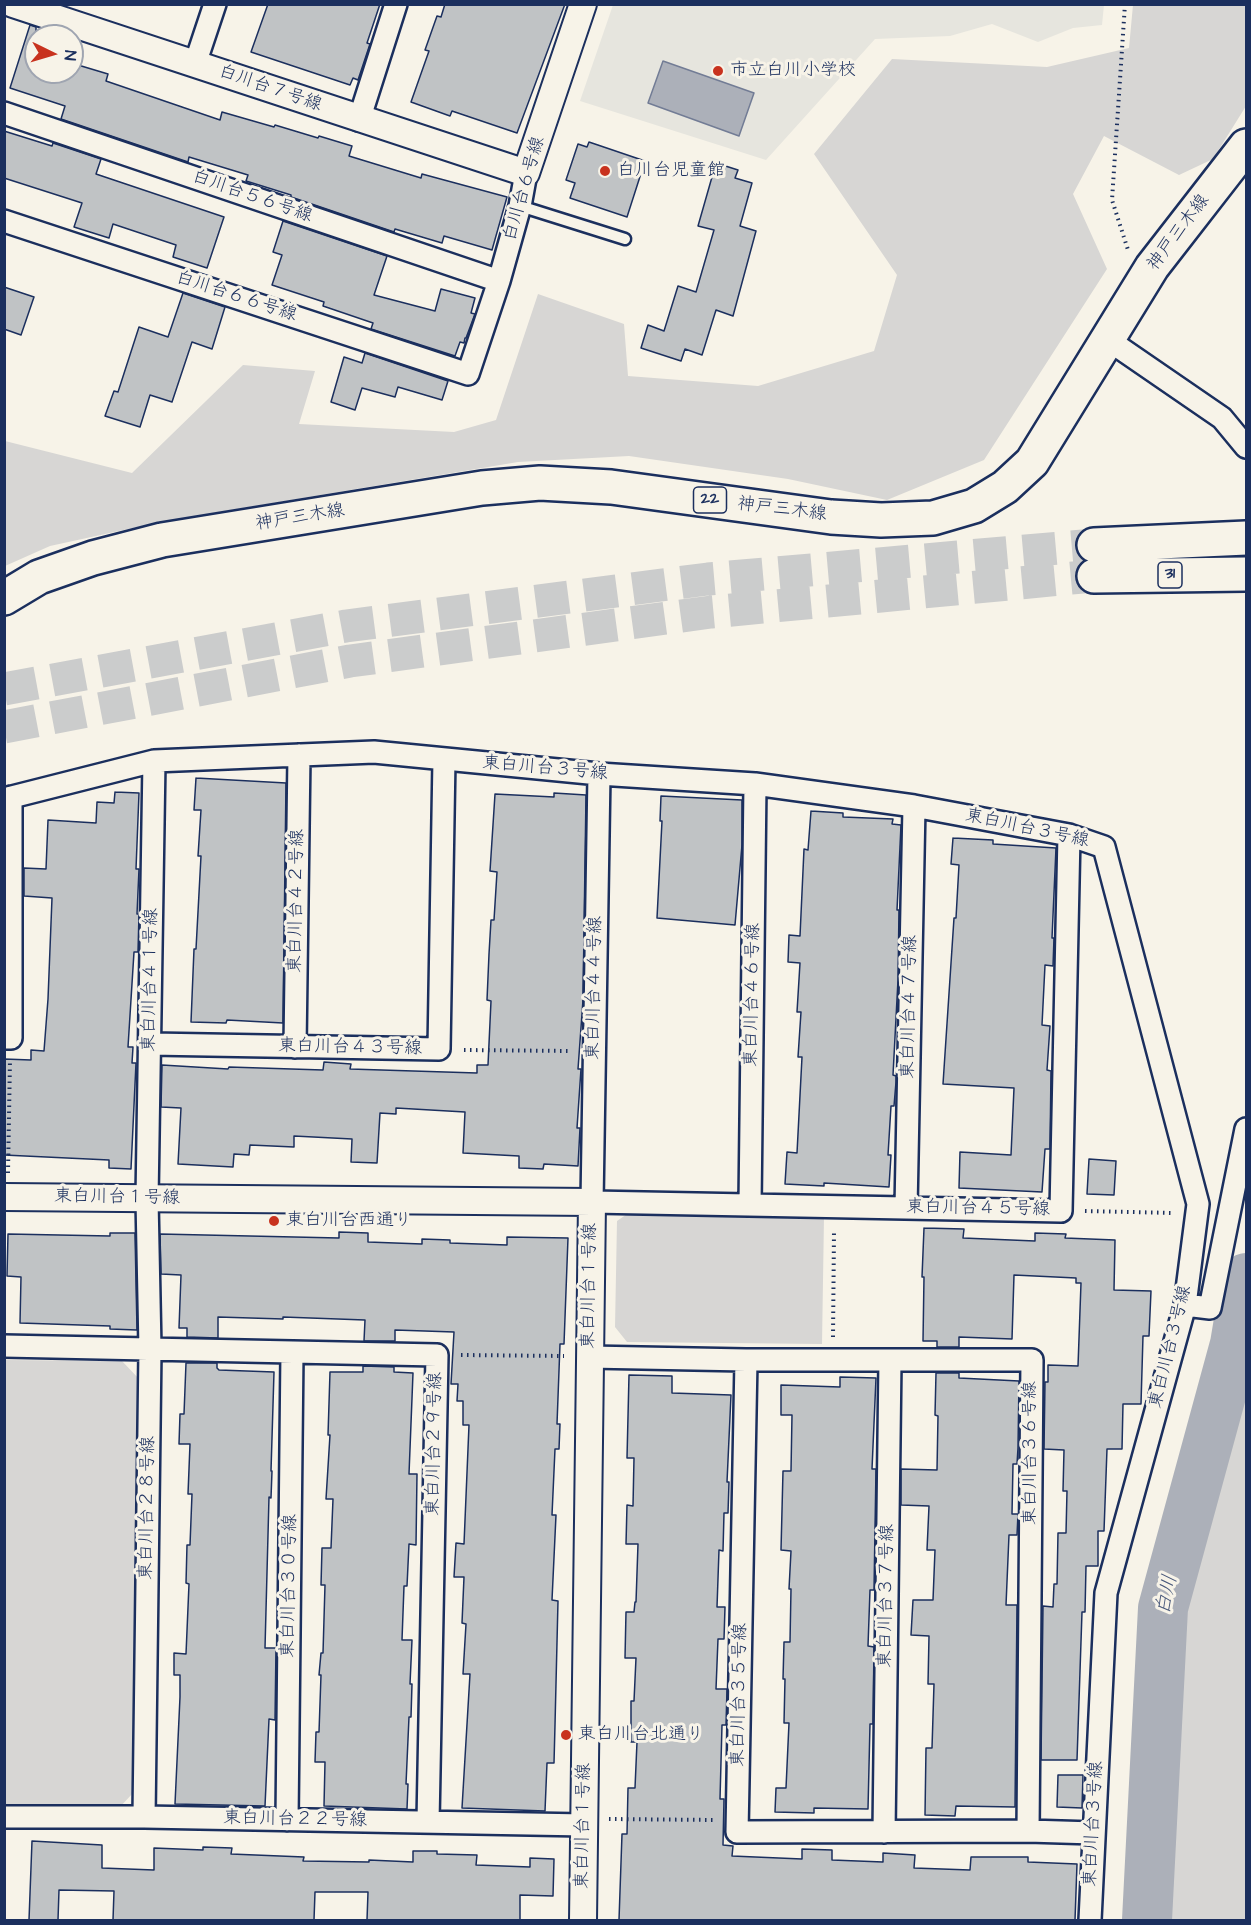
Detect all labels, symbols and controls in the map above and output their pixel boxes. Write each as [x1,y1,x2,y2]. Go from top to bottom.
north arrow [24,24,84,84]
text: N [59,49,81,61]
place label: 市立白川小学校 [730,60,856,82]
street label: 白川台７号線 [215,61,325,117]
marker: 市立白川小学校 [711,64,725,78]
street label: 白川台６号線 [500,134,550,244]
place label: 白川台児童館 [617,160,725,182]
marker: 白川台児童館 [598,164,612,178]
street label: 白川台５６号線 [189,166,315,228]
street label: 神戸三木線 [1143,191,1215,275]
street label: 白川台６６号線 [173,267,299,327]
road number: 22 [694,487,726,513]
street label: 神戸三木線 [736,494,828,526]
street label: 神戸三木線 [254,500,346,536]
road number: 31 [1158,562,1182,588]
street label: 東白川台３号線 [481,753,609,785]
street label: 東白川台３号線 [963,805,1091,853]
street label: 東白川台４２号線 [285,829,309,973]
street label: 東白川台４１号線 [139,908,163,1052]
street label: 東白川台４４号線 [583,916,607,1060]
street label: 東白川台４６号線 [741,923,765,1067]
street label: 東白川台４７号線 [898,935,922,1079]
street label: 東白川台４３号線 [278,1036,422,1060]
street label: 東白川台１号線 [54,1186,180,1210]
street label: 東白川台４５号線 [906,1197,1050,1221]
place label: 東白川台西通り [286,1210,412,1232]
marker: 東白川台西通り [267,1214,281,1228]
street label: 東白川台１号線 [578,1223,602,1349]
street label: 東白川台３号線 [1145,1283,1197,1411]
street label: 東白川台２９号線 [423,1372,447,1516]
street label: 東白川台３６号線 [1020,1381,1042,1525]
street label: 東白川台２８号線 [136,1436,160,1580]
street label: 東白川台３０号線 [278,1514,302,1658]
street label: 東白川台３７号線 [875,1524,899,1668]
water label: 白川 [1152,1573,1184,1617]
street label: 東白川台３５号線 [728,1623,752,1767]
place label: 東白川台北通り [578,1724,704,1746]
marker: 東白川台北通り [559,1728,573,1742]
street label: 東白川台３号線 [1080,1761,1108,1887]
street label: 東白川台１号線 [572,1763,596,1889]
street label: 東白川台２２号線 [223,1808,367,1832]

